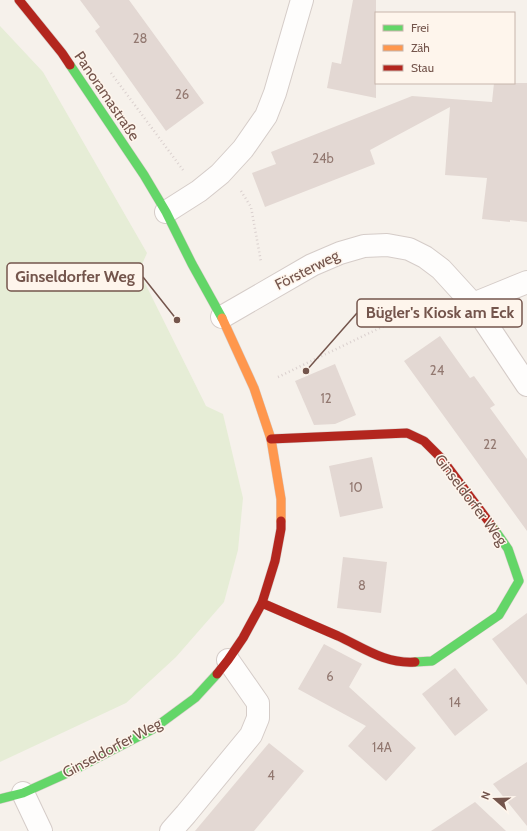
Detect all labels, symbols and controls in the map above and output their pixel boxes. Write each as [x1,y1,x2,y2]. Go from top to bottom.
legend [375,12,515,84]
text: Frei [411,20,429,35]
house number: 28 [133,30,147,46]
text: Zäh [411,40,430,55]
street label: Panoramastraße [71,48,144,144]
text: Stau [411,60,434,75]
house number: 26 [175,86,189,102]
house number: 24b [312,150,334,166]
street label: Försterweg [272,246,343,294]
callout: Ginseldorfer Weg [7,263,143,291]
text: Ginseldorfer Weg [15,267,135,286]
callout: Bügler's Kiosk am Eck [357,299,522,327]
text: Bügler's Kiosk am Eck [366,303,515,322]
house number: 24 [430,362,445,378]
house number: 12 [320,390,332,406]
house number: 22 [483,436,497,452]
street label: Ginseldorfer Weg [431,451,511,550]
house number: 10 [349,479,363,495]
house number: 8 [358,577,366,593]
house number: 6 [326,668,334,684]
house number: 14 [449,694,461,710]
street label: Ginseldorfer Weg [59,714,165,782]
house number: 14A [372,739,392,755]
house number: 4 [267,767,275,783]
north arrow [475,779,515,819]
text: N [478,790,494,802]

